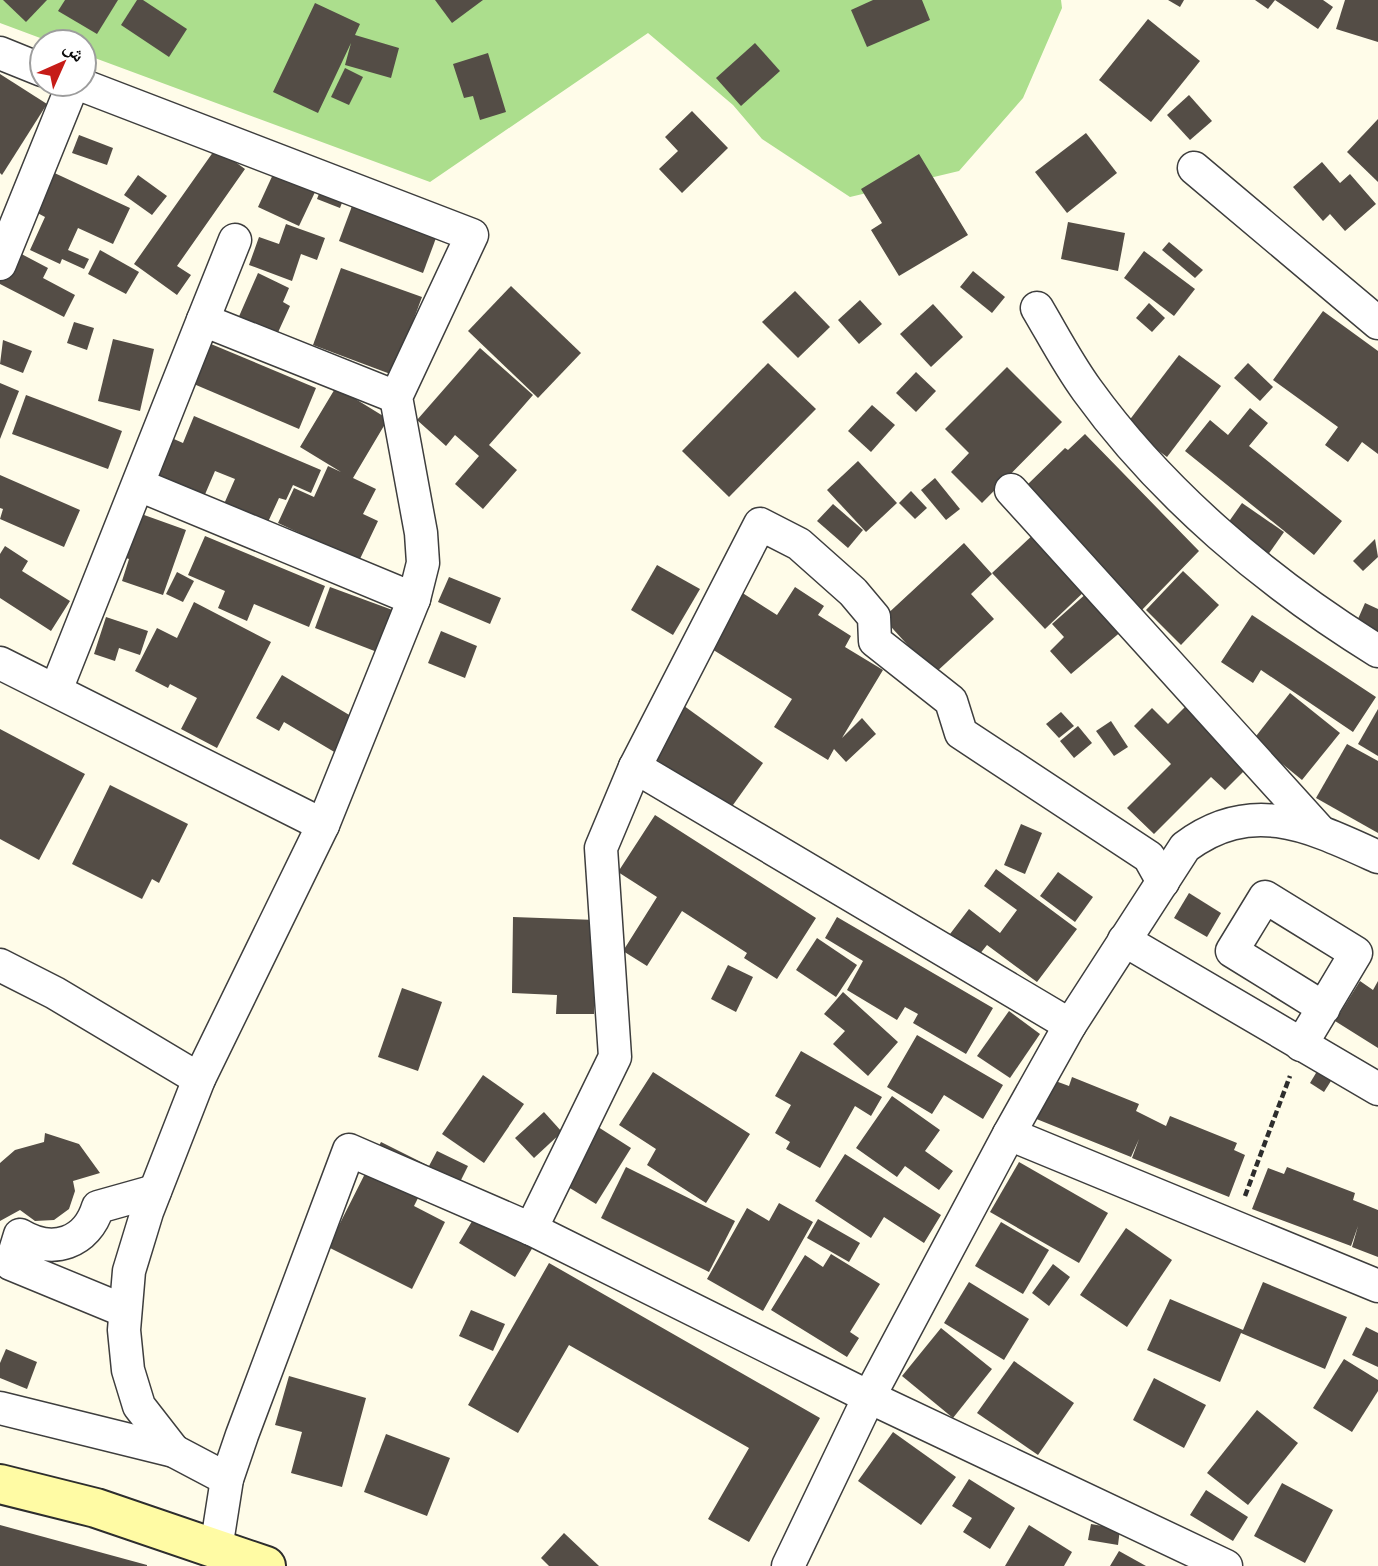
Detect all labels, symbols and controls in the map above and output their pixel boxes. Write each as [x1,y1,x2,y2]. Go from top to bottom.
north arrow [28,28,98,98]
text: ش [59,35,91,67]

